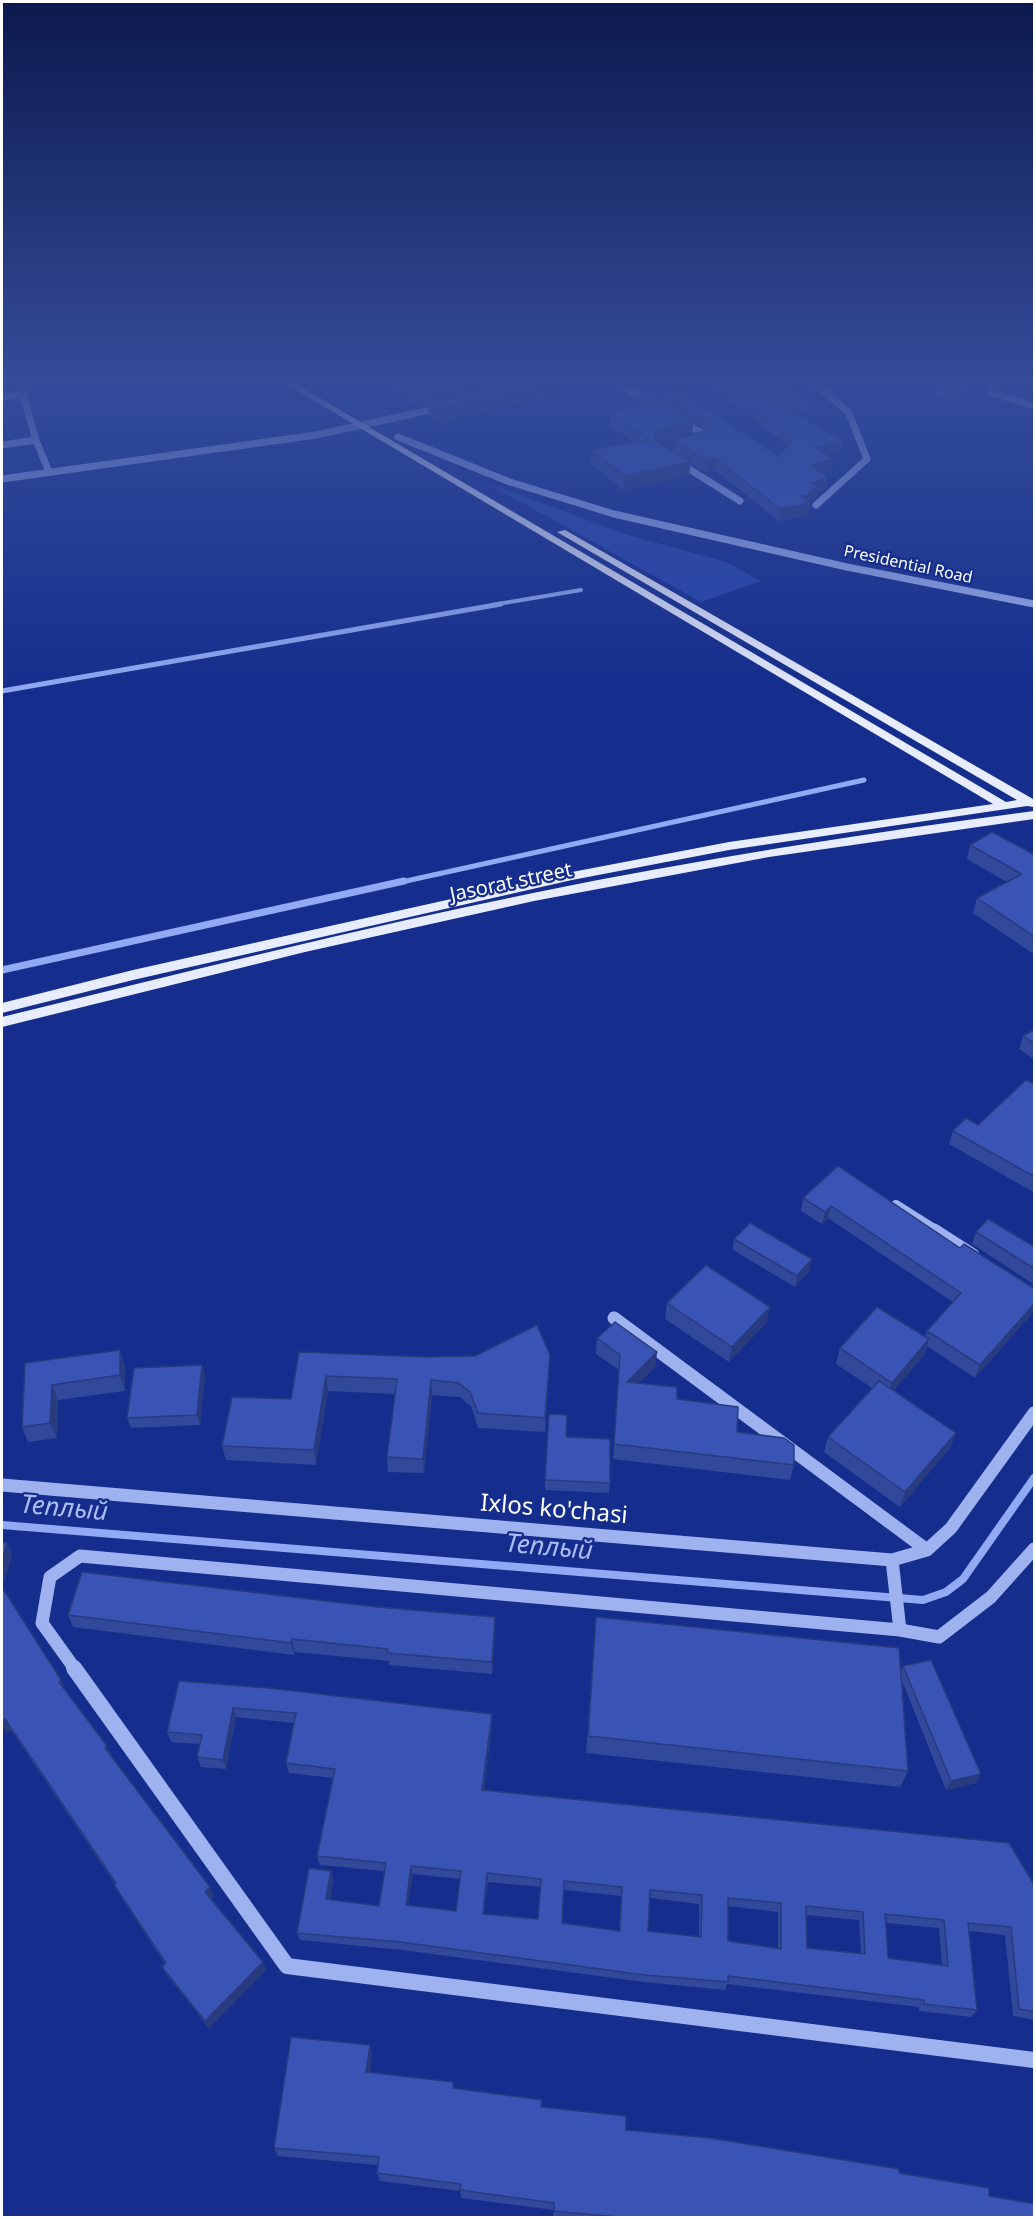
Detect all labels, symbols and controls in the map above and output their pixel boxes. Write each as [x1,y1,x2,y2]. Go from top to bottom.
street label: Presidential Road [842,542,974,588]
street label: Jasorat street [448,858,574,908]
street label: Ixlos ko'chasi [479,1489,629,1531]
water label: Теплый [19,1490,109,1528]
water label: Теплый [504,1529,594,1567]

